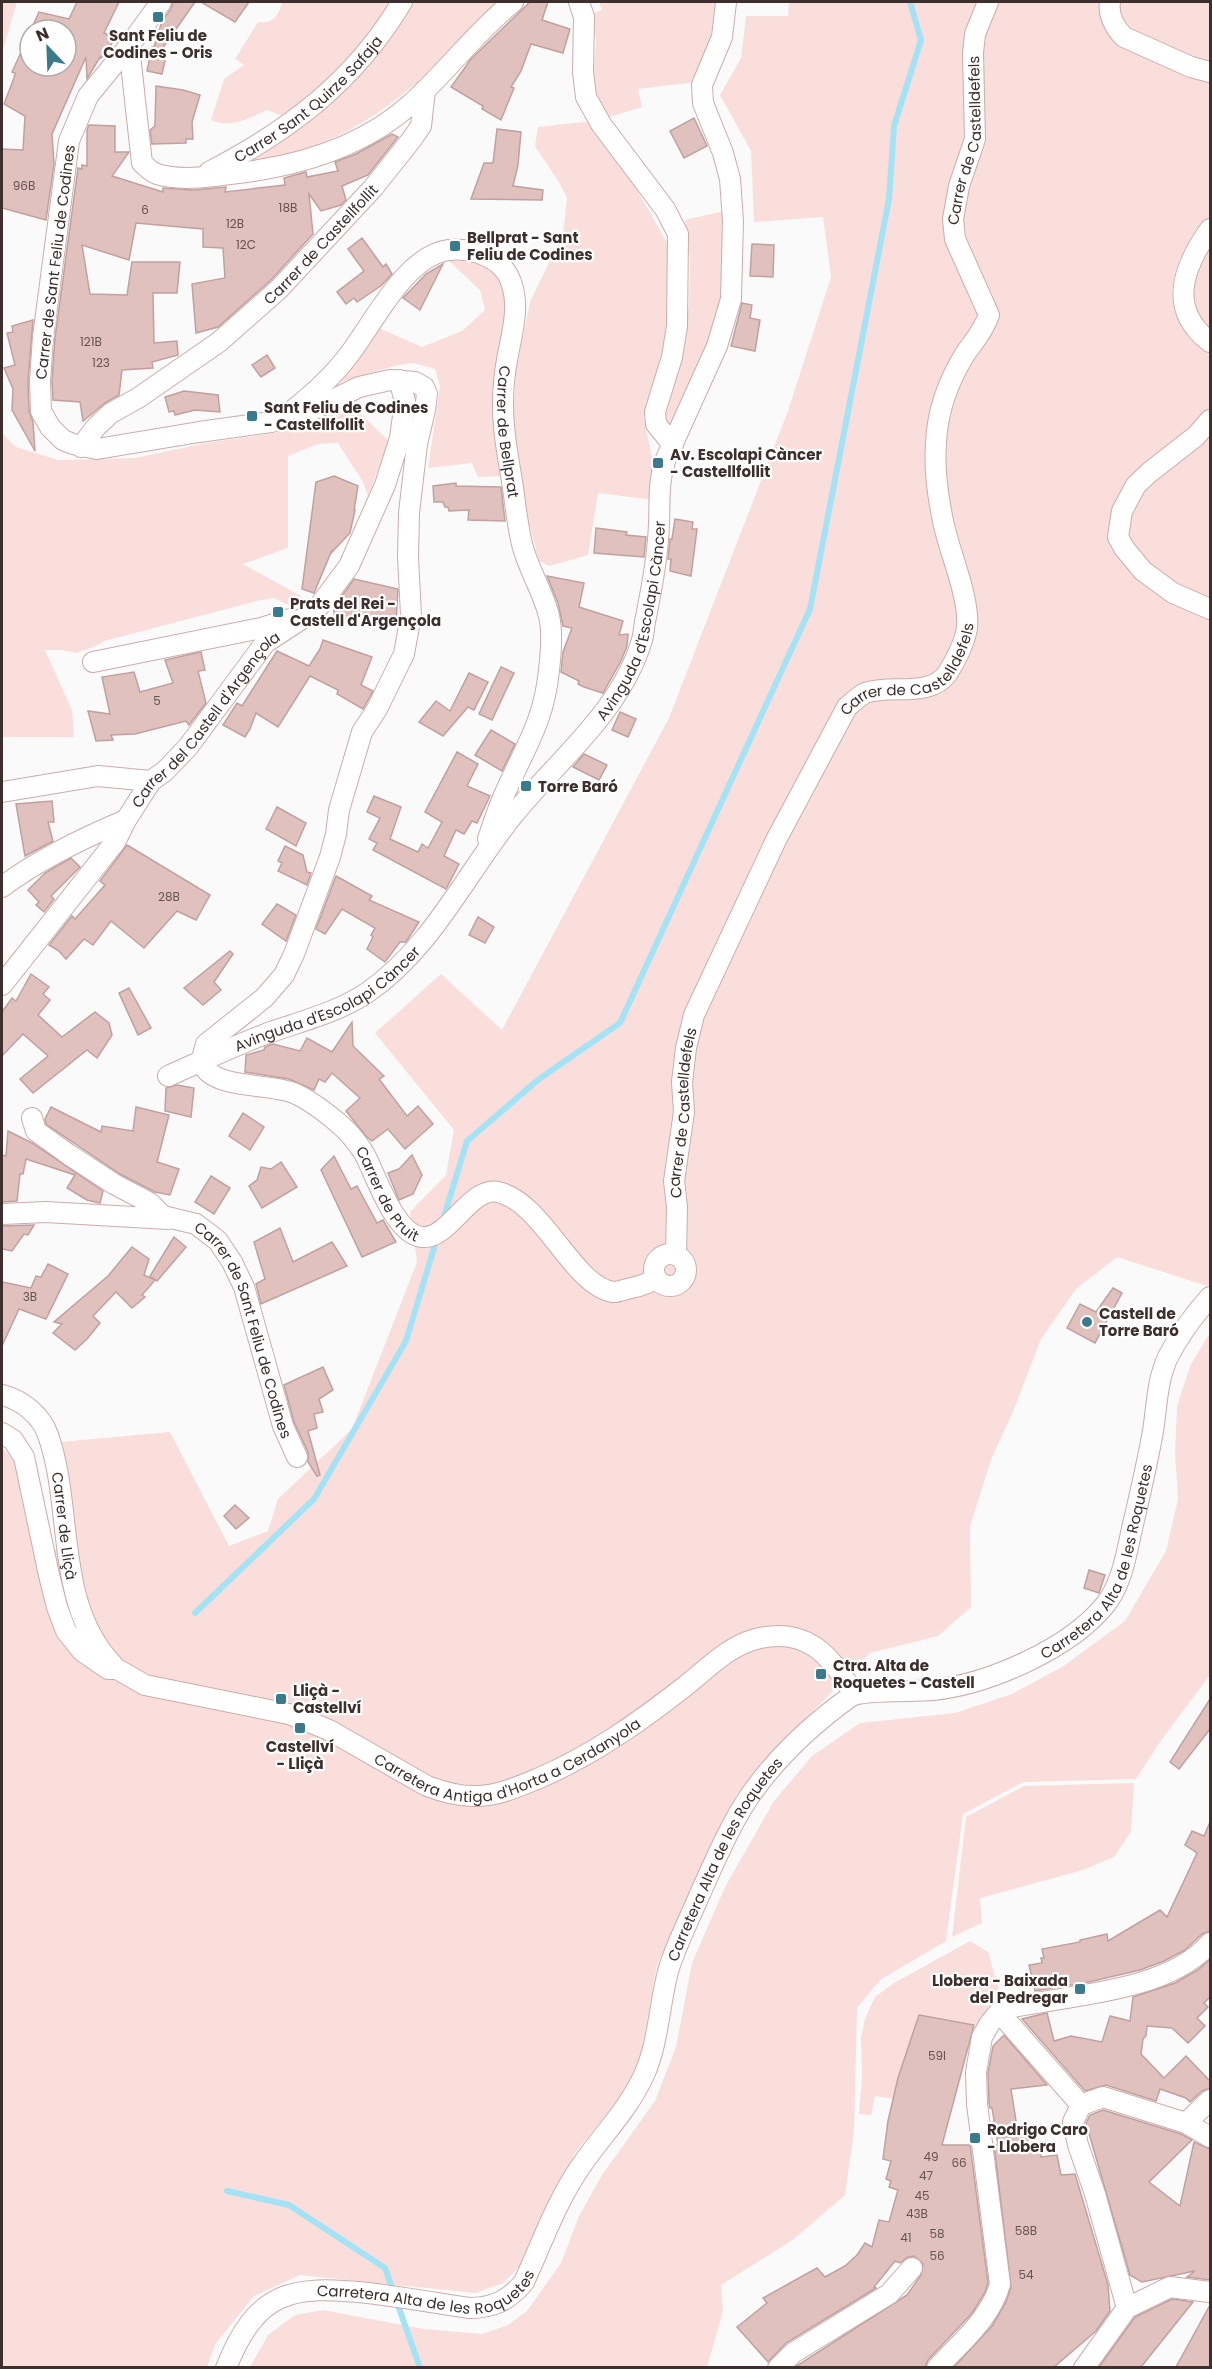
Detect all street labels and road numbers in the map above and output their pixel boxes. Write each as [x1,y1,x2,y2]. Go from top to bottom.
street label: Carrer Sant Quirze Safaja [230,31,387,167]
street label: Carrer de Castelldefels [942,55,986,226]
street label: Carrer de Sant Feliu de Codines [30,143,80,381]
street label: Carrer de Castellfollit [259,179,382,309]
street label: Carrer de Bellprat [492,364,525,499]
street label: Avinguda d'Escolapi Càncer [591,520,670,724]
street label: Carrer de Castelldefels [834,622,978,718]
street label: Carrer del Castell d'Argençola [126,626,284,812]
street label: Avinguda d'Escolapi Càncer [231,941,425,1056]
street label: Carrer de Castelldefels [663,1025,701,1199]
street label: Carrer de Pruit [351,1141,422,1246]
street label: Carrer de Sant Feliu de Codines [190,1216,298,1442]
street label: Carretera Alta de les Roquetes [1036,1462,1157,1664]
street label: Carrer de Lliçà [47,1470,83,1582]
street label: Carretera Antiga d'Horta a Cerdanyola [371,1712,645,1807]
street label: Carretera Alta de les Roquetes [662,1752,787,1964]
street label: Carretera Alta de les Roquetes [317,2266,539,2319]

